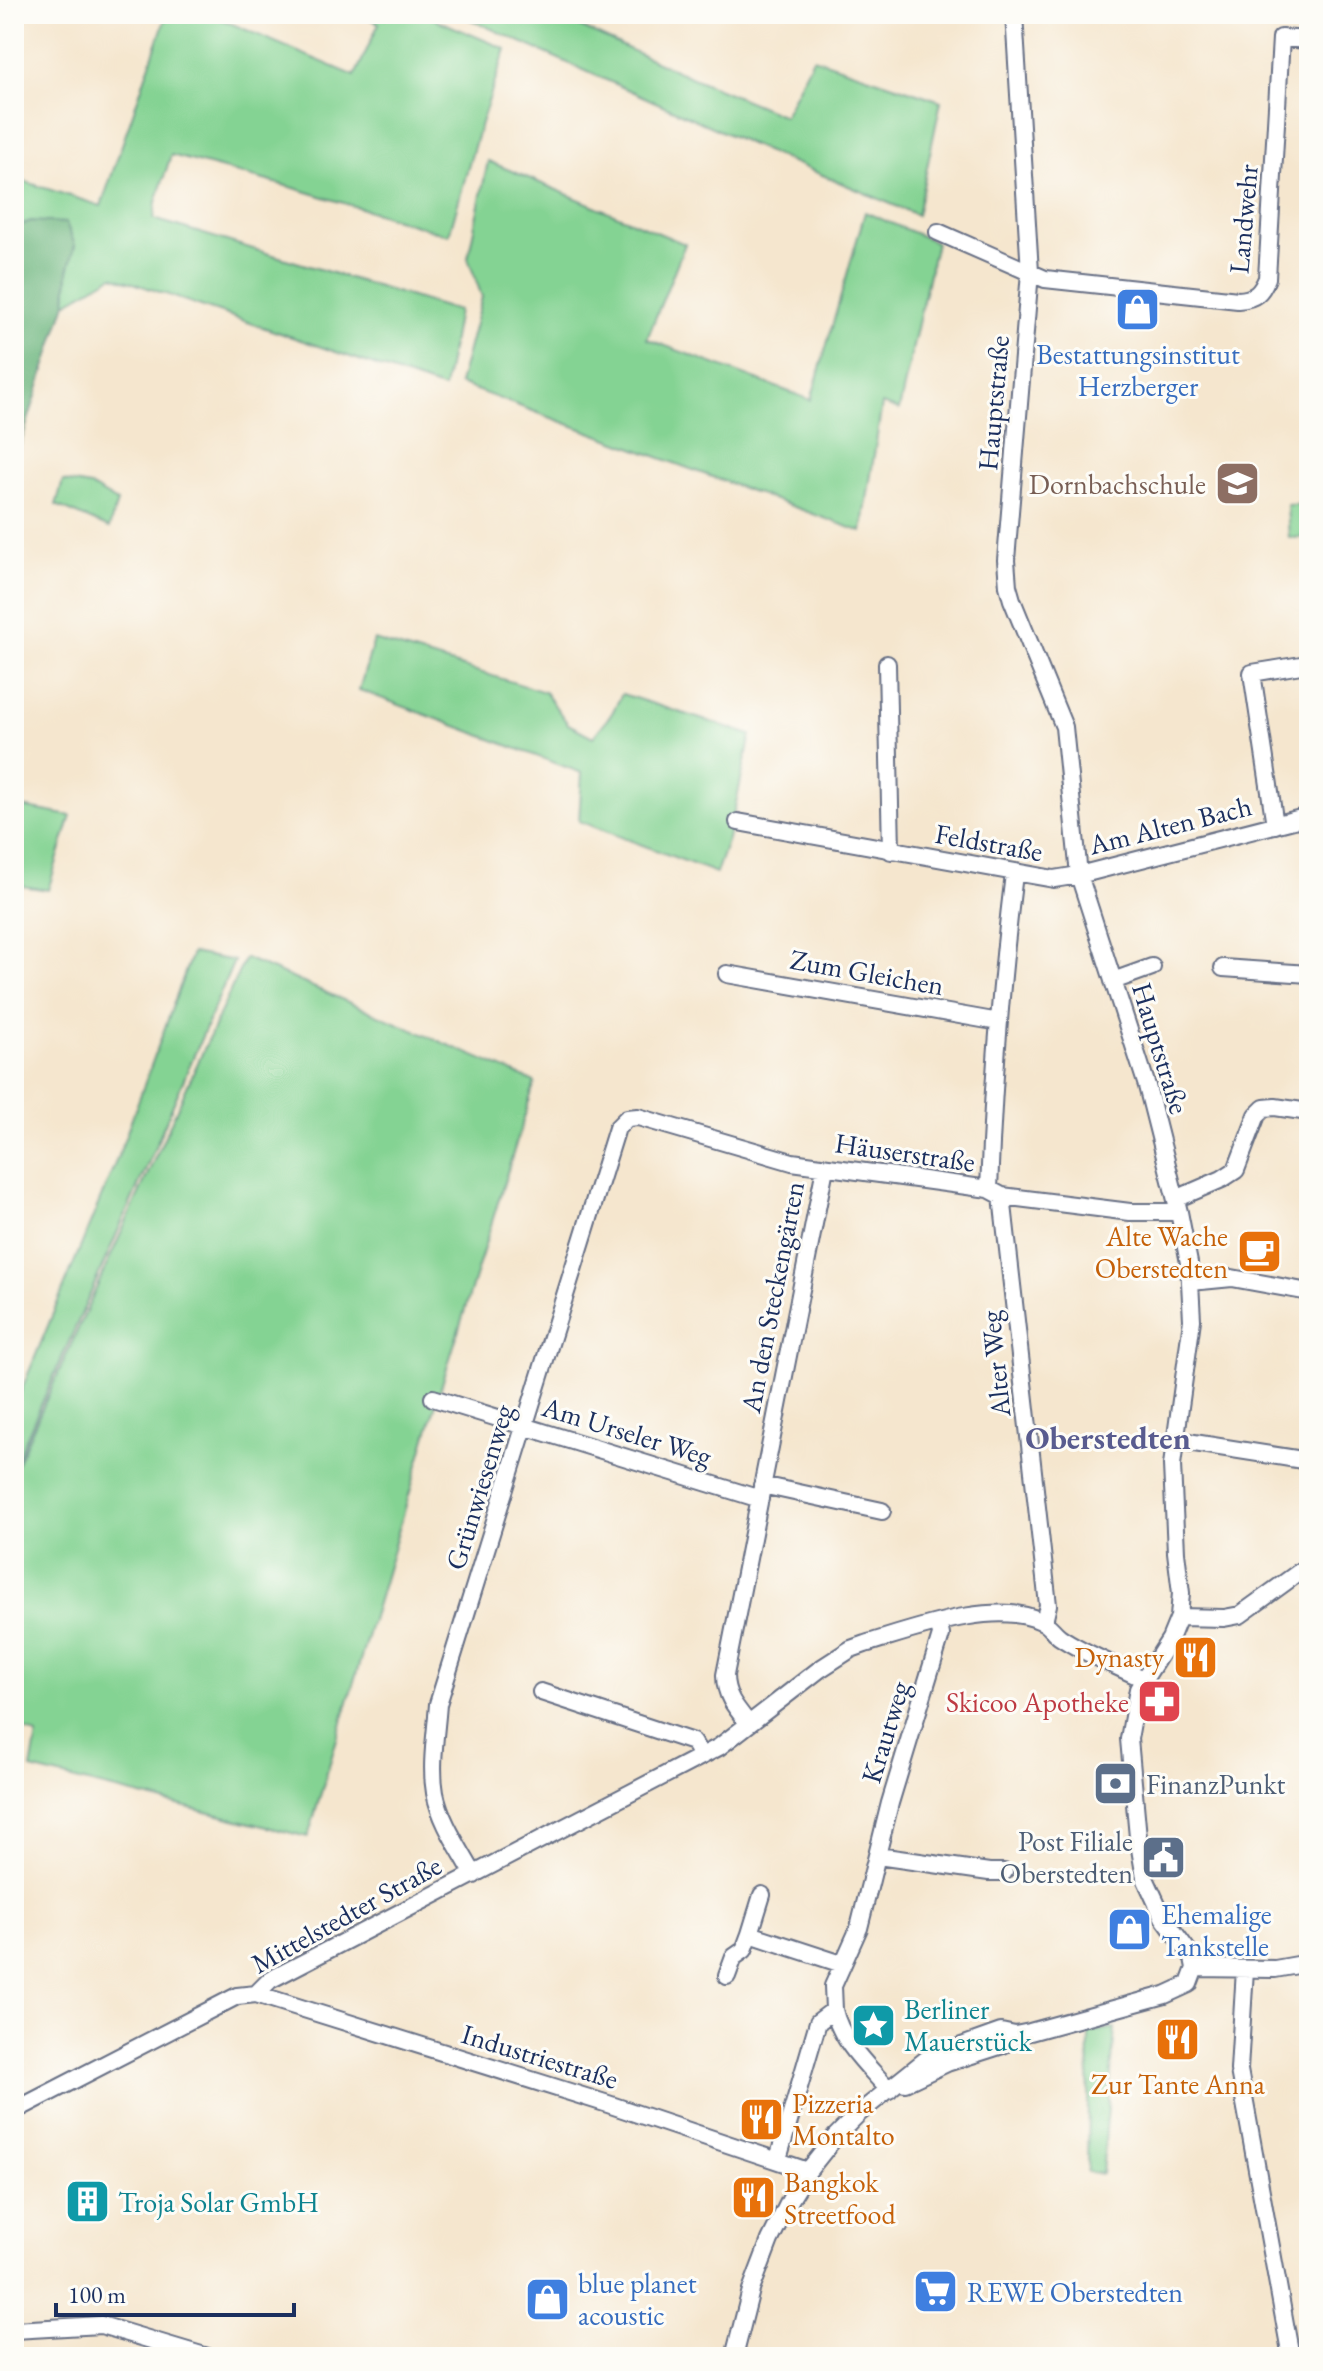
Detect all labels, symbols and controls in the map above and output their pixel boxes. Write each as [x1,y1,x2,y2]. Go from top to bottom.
street label: Landwehr [1220,162,1266,275]
shop icon: Bestattungsinstitut Herzberger [1114,286,1162,334]
street label: Hauptstraße [969,334,1017,472]
place label: Bestattungsinstitut Herzberger [1036,336,1240,404]
school or university icon: Dornbachschule [1213,460,1261,508]
place label: Dornbachschule [1029,466,1206,502]
street label: Am Alten Bach [1084,787,1255,863]
street label: Feldstraße [932,815,1046,869]
street label: Zum Gleichen [787,941,947,1003]
street label: Hauptstraße [1124,978,1198,1118]
street label: Häuserstraße [833,1124,978,1180]
street label: An den Steckengärten [732,1178,812,1417]
place label: Alte Wache Oberstedten [1095,1218,1228,1286]
cafe icon: Alte Wache Oberstedten [1235,1228,1283,1276]
street label: Alter Weg [971,1308,1019,1420]
street label: Am Urseler Weg [537,1388,717,1474]
street label: Grünwiesenweg [437,1399,521,1574]
district label: Oberstedten [1025,1417,1191,1459]
restaurant icon: Dynasty [1171,1633,1219,1681]
place label: Dynasty [1075,1639,1165,1675]
street label: Krautweg [852,1676,918,1787]
pharmacy icon: Skicoo Apotheke [1136,1678,1184,1726]
place label: Skicoo Apotheke [946,1684,1129,1720]
bank icon: FinanzPunkt [1091,1760,1139,1808]
place label: FinanzPunkt [1146,1766,1286,1802]
place label: Post Filiale Oberstedten [1000,1823,1133,1891]
public building icon: Post Filiale Oberstedten [1140,1833,1188,1881]
street label: Mittelstedter Straße [245,1847,447,1981]
place label: Ehemalige Tankstelle [1161,1896,1272,1964]
shop icon: Ehemalige Tankstelle [1106,1906,1154,1954]
place label: Berliner Mauerstück [904,1991,1033,2059]
place icon: Berliner Mauerstück [849,2001,897,2049]
street label: Industriestraße [457,2015,623,2097]
restaurant icon: Zur Tante Anna [1154,2016,1202,2064]
place label: Zur Tante Anna [1091,2066,1266,2102]
place label: Pizzeria Montalto [792,2085,895,2153]
restaurant icon: Pizzeria Montalto [737,2095,785,2143]
place label: Bangkok Streetfood [784,2164,896,2232]
restaurant icon: Bangkok Streetfood [729,2174,777,2222]
building icon: Troja Solar GmbH [63,2178,111,2226]
place label: Troja Solar GmbH [118,2184,319,2220]
place label: blue planet acoustic [578,2265,697,2333]
scale bar [56,2267,294,2317]
supermarket icon: REWE Oberstedten [912,2268,960,2316]
place label: REWE Oberstedten [967,2274,1183,2310]
shop icon: blue planet acoustic [523,2275,571,2323]
text: 100 m [68,2279,126,2310]

